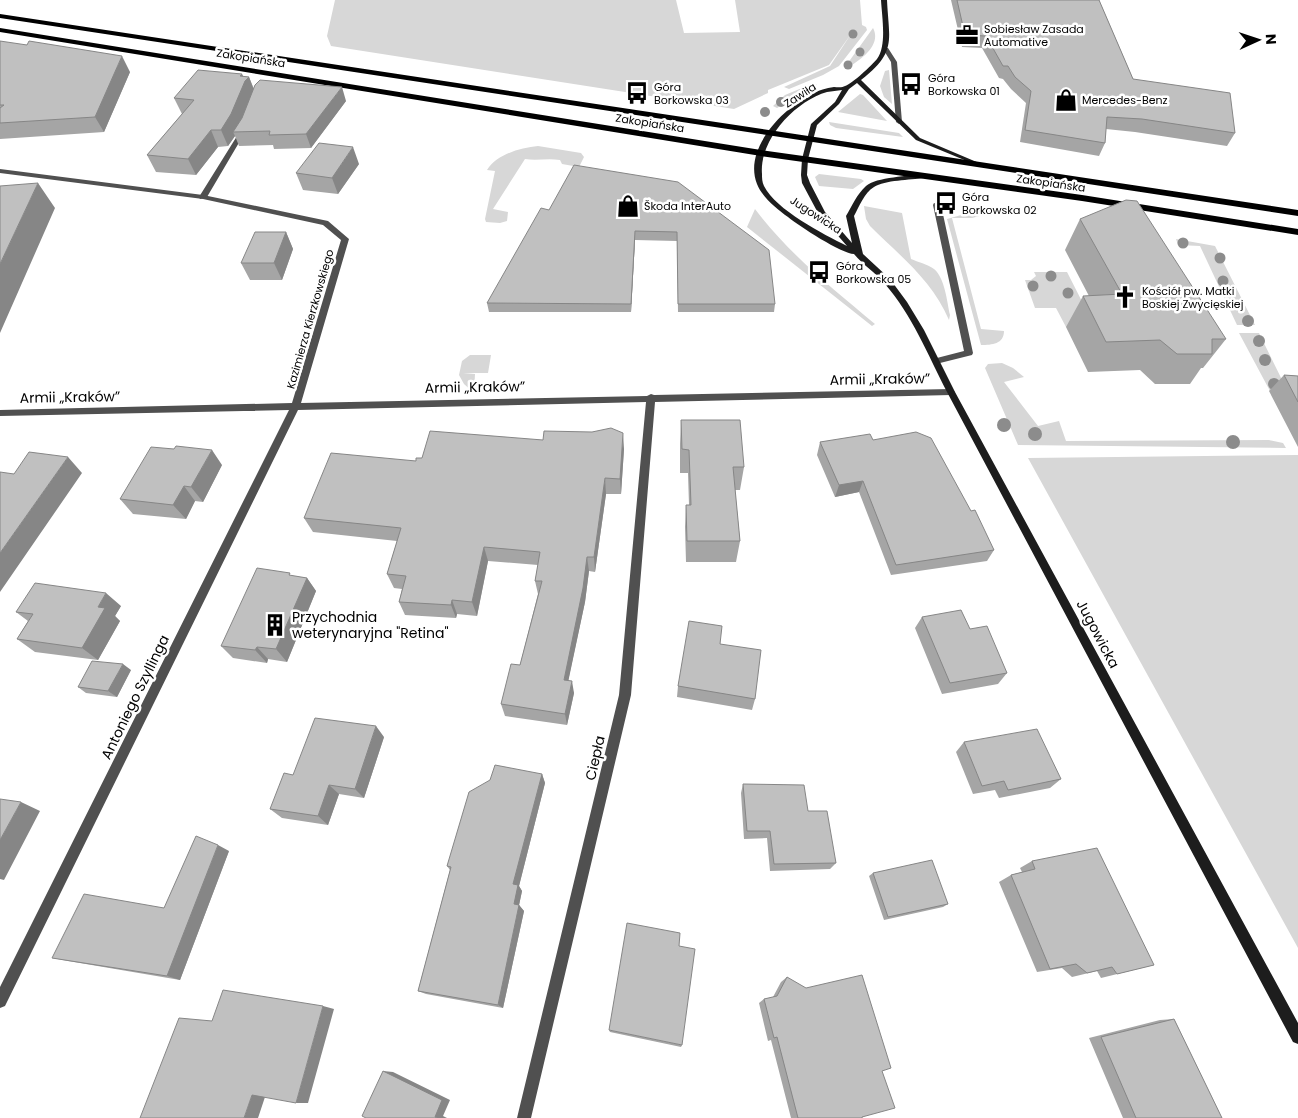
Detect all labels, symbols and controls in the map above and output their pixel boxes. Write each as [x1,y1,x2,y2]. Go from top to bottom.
north arrow [1233,15,1283,65]
place label: Sobiesław Zasada Automative [984,21,1084,50]
office icon: Sobiesław Zasada Automative [954,22,980,48]
text: N [1261,34,1281,45]
street label: Zakopiańska [215,45,287,71]
place label: Góra Borkowska 01 [928,70,1000,99]
bus stop icon: Góra Borkowska 01 [898,71,924,97]
place label: Góra Borkowska 03 [654,79,729,108]
street label: Zawiła [781,79,819,111]
bus stop icon: Góra Borkowska 03 [624,80,650,106]
shop icon: Mercedes-Benz [1053,87,1079,113]
place label: Mercedes-Benz [1082,92,1168,108]
street label: Zakopiańska [614,110,686,136]
street label: Zakopiańska [1015,170,1087,196]
place label: Góra Borkowska 02 [962,189,1037,218]
bus stop icon: Góra Borkowska 02 [933,190,959,216]
street label: Jugowicka [787,192,845,238]
shop icon: Škoda InterAuto [615,193,641,219]
place label: Škoda InterAuto [644,198,731,214]
street label: Kazimierza Kierzkowskiego [282,247,338,391]
place label: Góra Borkowska 05 [836,258,911,287]
bus stop icon: Góra Borkowska 05 [806,259,832,285]
place label: Kościół pw. Matki Boskiej Zwycięskiej [1142,283,1244,312]
church icon: Kościół pw. Matki Boskiej Zwycięskiej [1112,284,1138,310]
street label: Armii „Kraków” [830,368,930,390]
street label: Armii „Kraków” [425,376,525,398]
street label: Armii „Kraków” [20,386,120,408]
street label: Jugowicka [1072,596,1124,672]
place label: Przychodnia weterynaryjna "Retina" [292,607,449,643]
building icon: Przychodnia weterynaryjna "Retina" [262,612,288,638]
street label: Antoniego Szyllinga [96,631,174,763]
street label: Ciepła [580,734,610,782]

